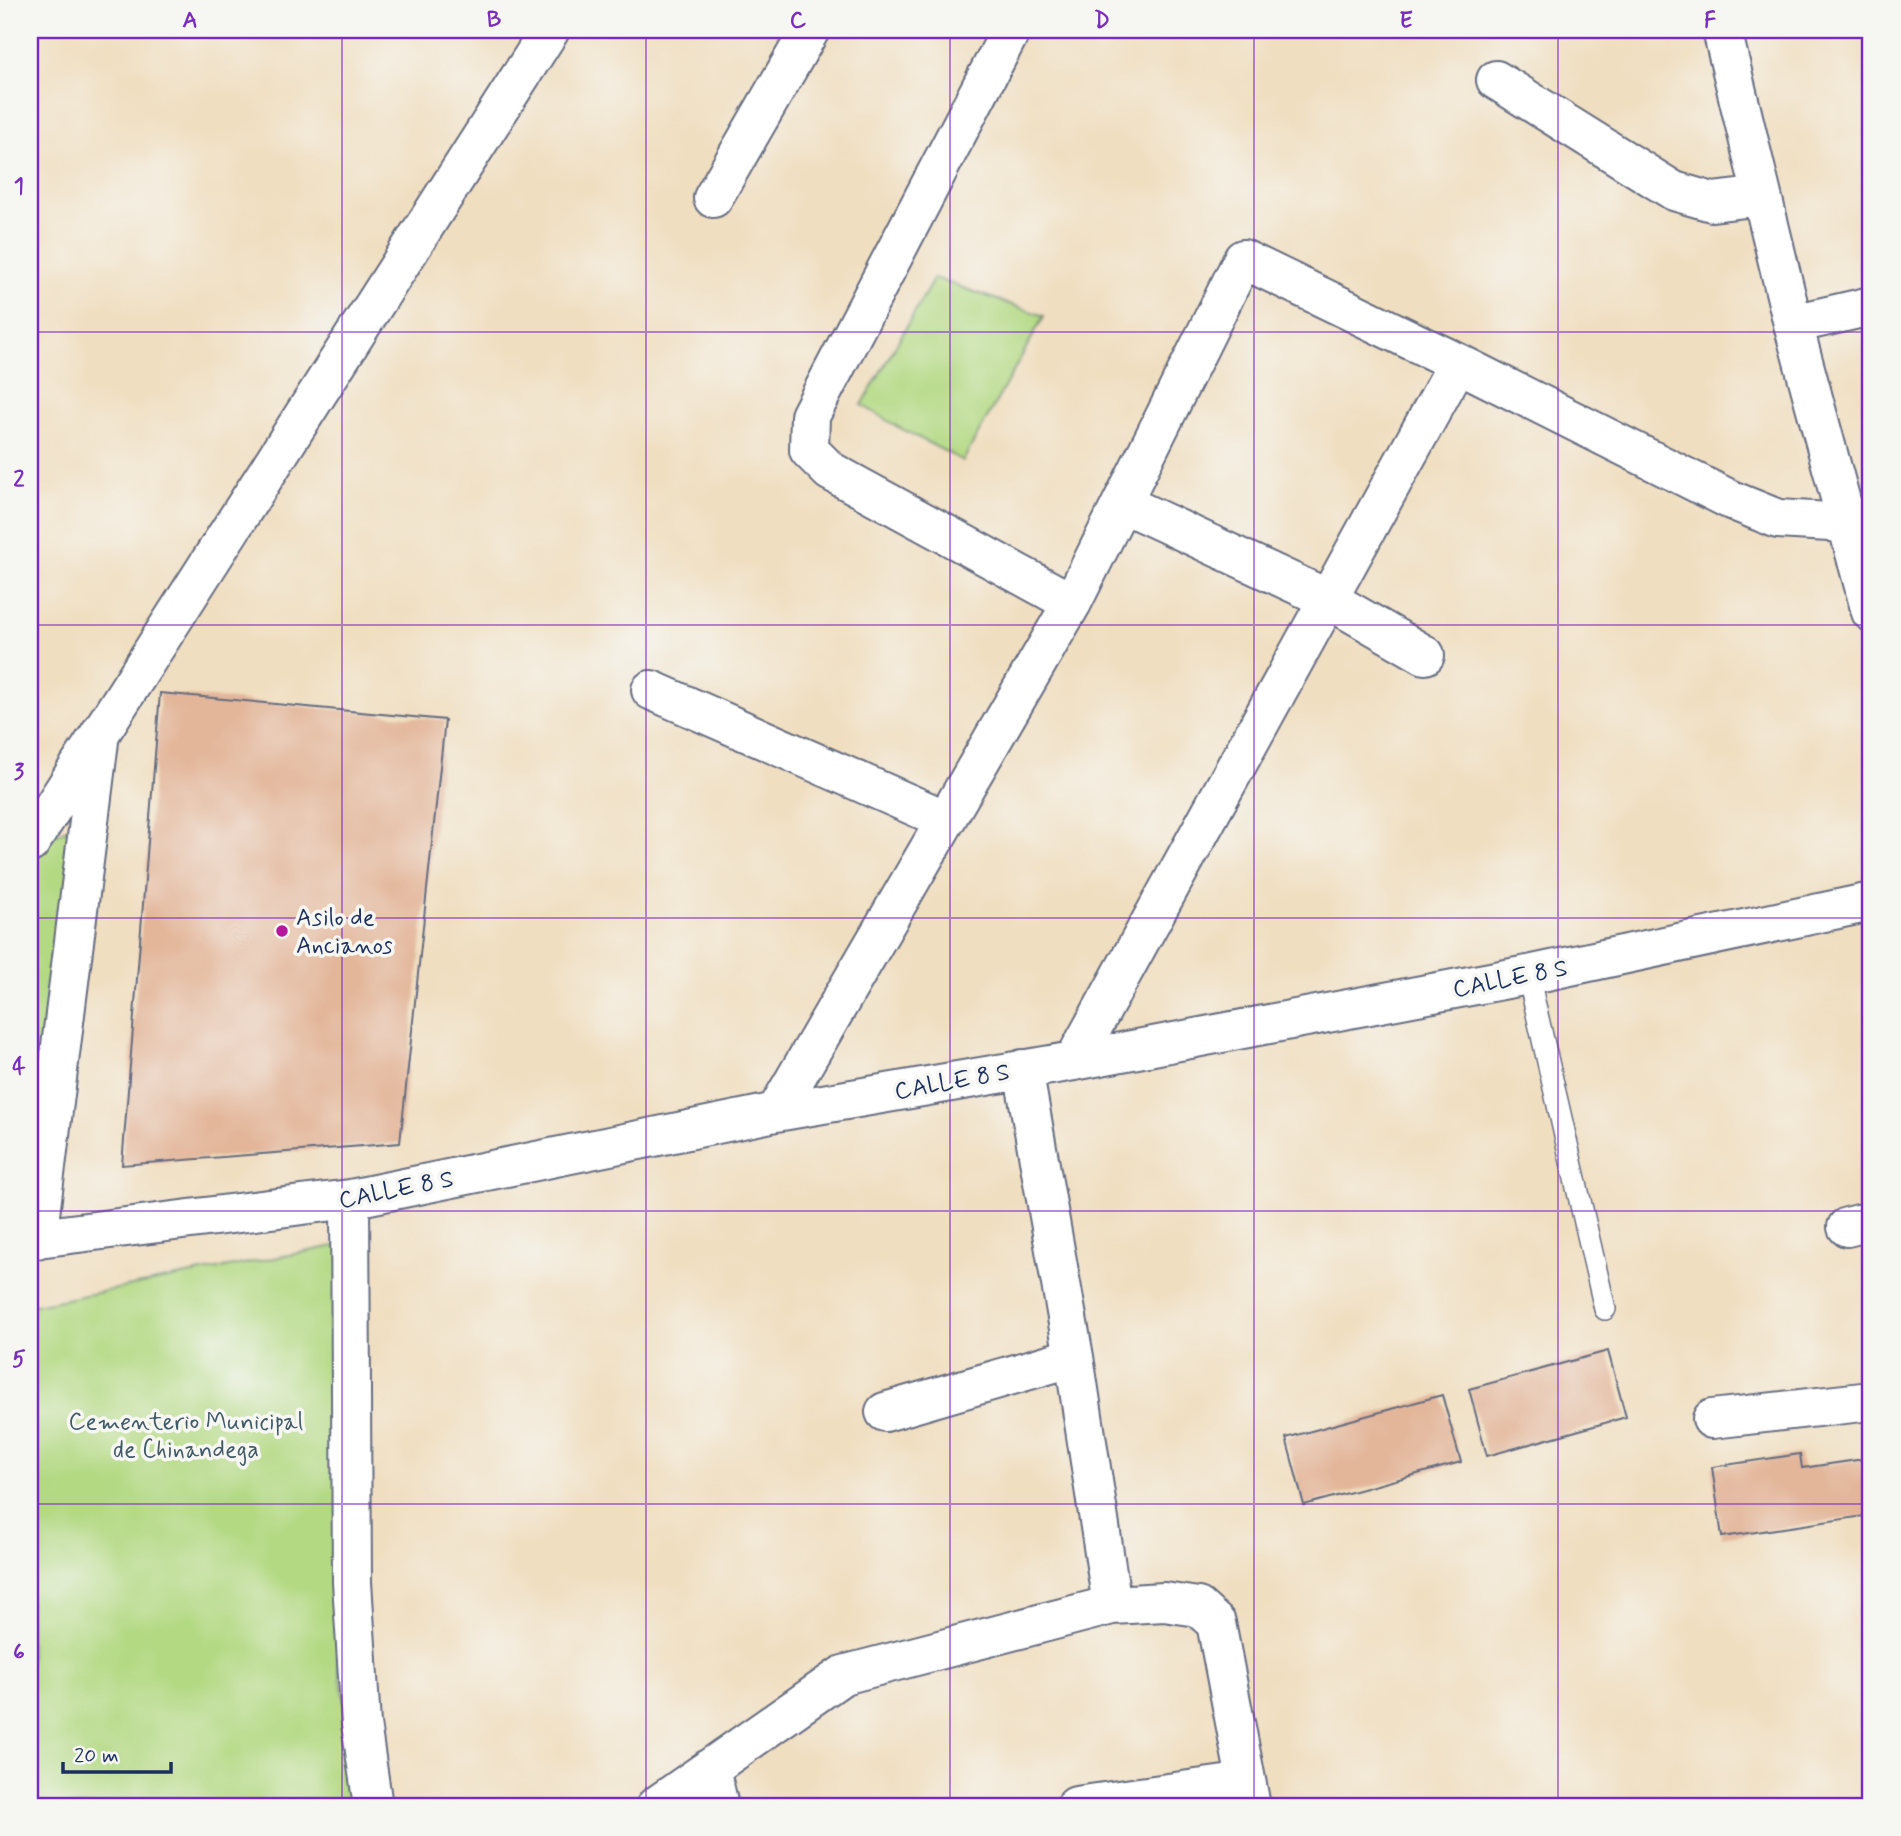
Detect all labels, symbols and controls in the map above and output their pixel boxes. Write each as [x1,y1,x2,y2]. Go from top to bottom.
text: A [182,6,198,36]
text: B [487,6,502,36]
text: C [790,6,807,36]
text: D [1094,6,1110,36]
text: E [1399,6,1413,36]
text: F [1704,6,1716,36]
text: 1 [14,172,24,202]
text: 2 [13,465,25,495]
text: 3 [14,758,25,788]
place label: Asilo de Ancianos [296,903,393,962]
marker: Asilo de Ancianos [274,923,290,939]
street label: CALLE 8 S [1450,953,1570,1006]
text: 4 [12,1052,26,1082]
street label: CALLE 8 S [892,1057,1012,1108]
street label: CALLE 8 S [336,1164,456,1217]
text: 5 [12,1345,26,1375]
park label: Cementerio Municipal de Chinandega [69,1407,304,1466]
text: 6 [13,1638,25,1668]
scale bar [63,1731,172,1775]
text: 20 m [74,1742,119,1770]

